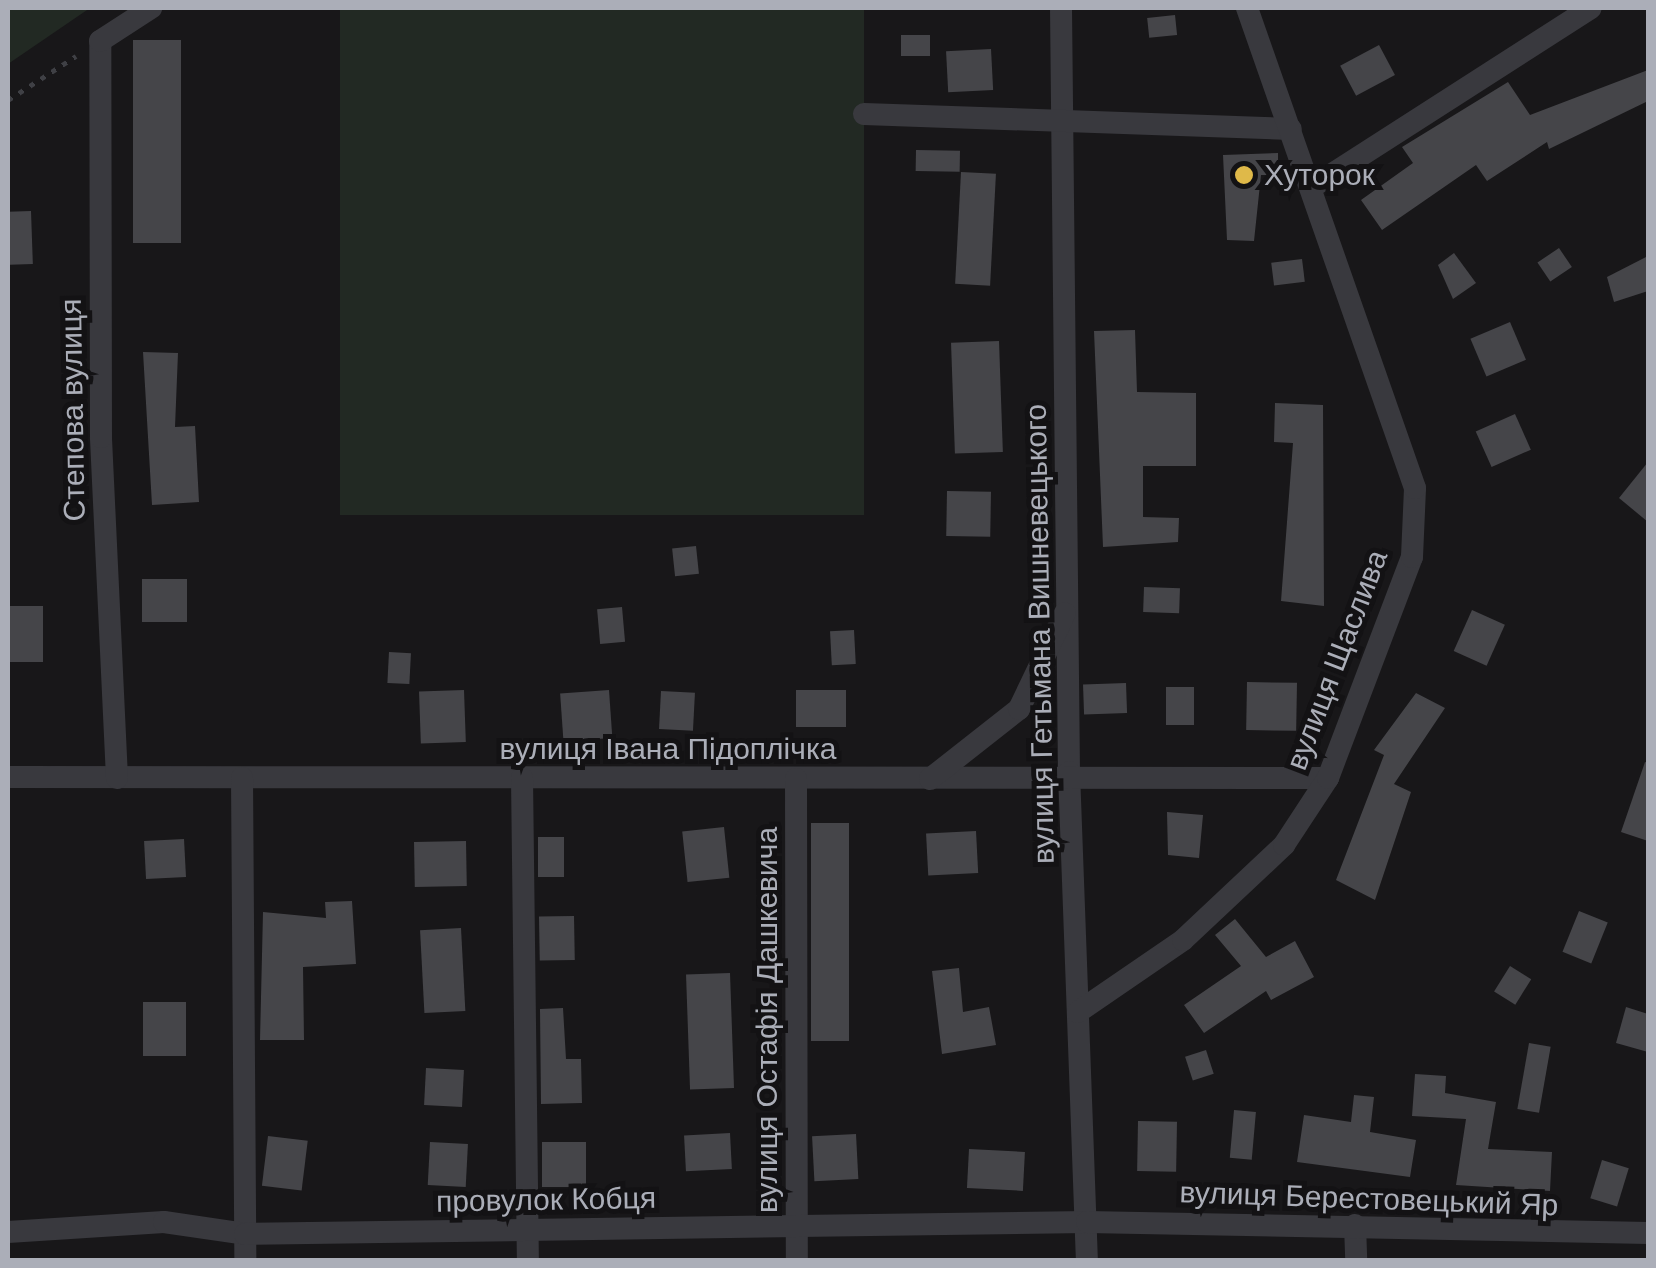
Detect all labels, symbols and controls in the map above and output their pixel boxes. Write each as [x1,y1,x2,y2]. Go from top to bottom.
place label: Хуторок [1264,157,1375,193]
marker: Хуторок [1233,164,1255,186]
street label: Степова вулиця [53,298,93,522]
street label: вулиця Гетьмана Вишневецького [1018,404,1062,864]
street label: вулиця Щаслива [1279,545,1395,775]
street label: вулиця Івана Підоплічка [500,731,836,767]
street label: вулиця Остафія Дашкевича [749,827,785,1213]
street label: вулиця Берестовецький Яр [1179,1174,1559,1224]
street label: провулок Кобця [436,1180,656,1220]

